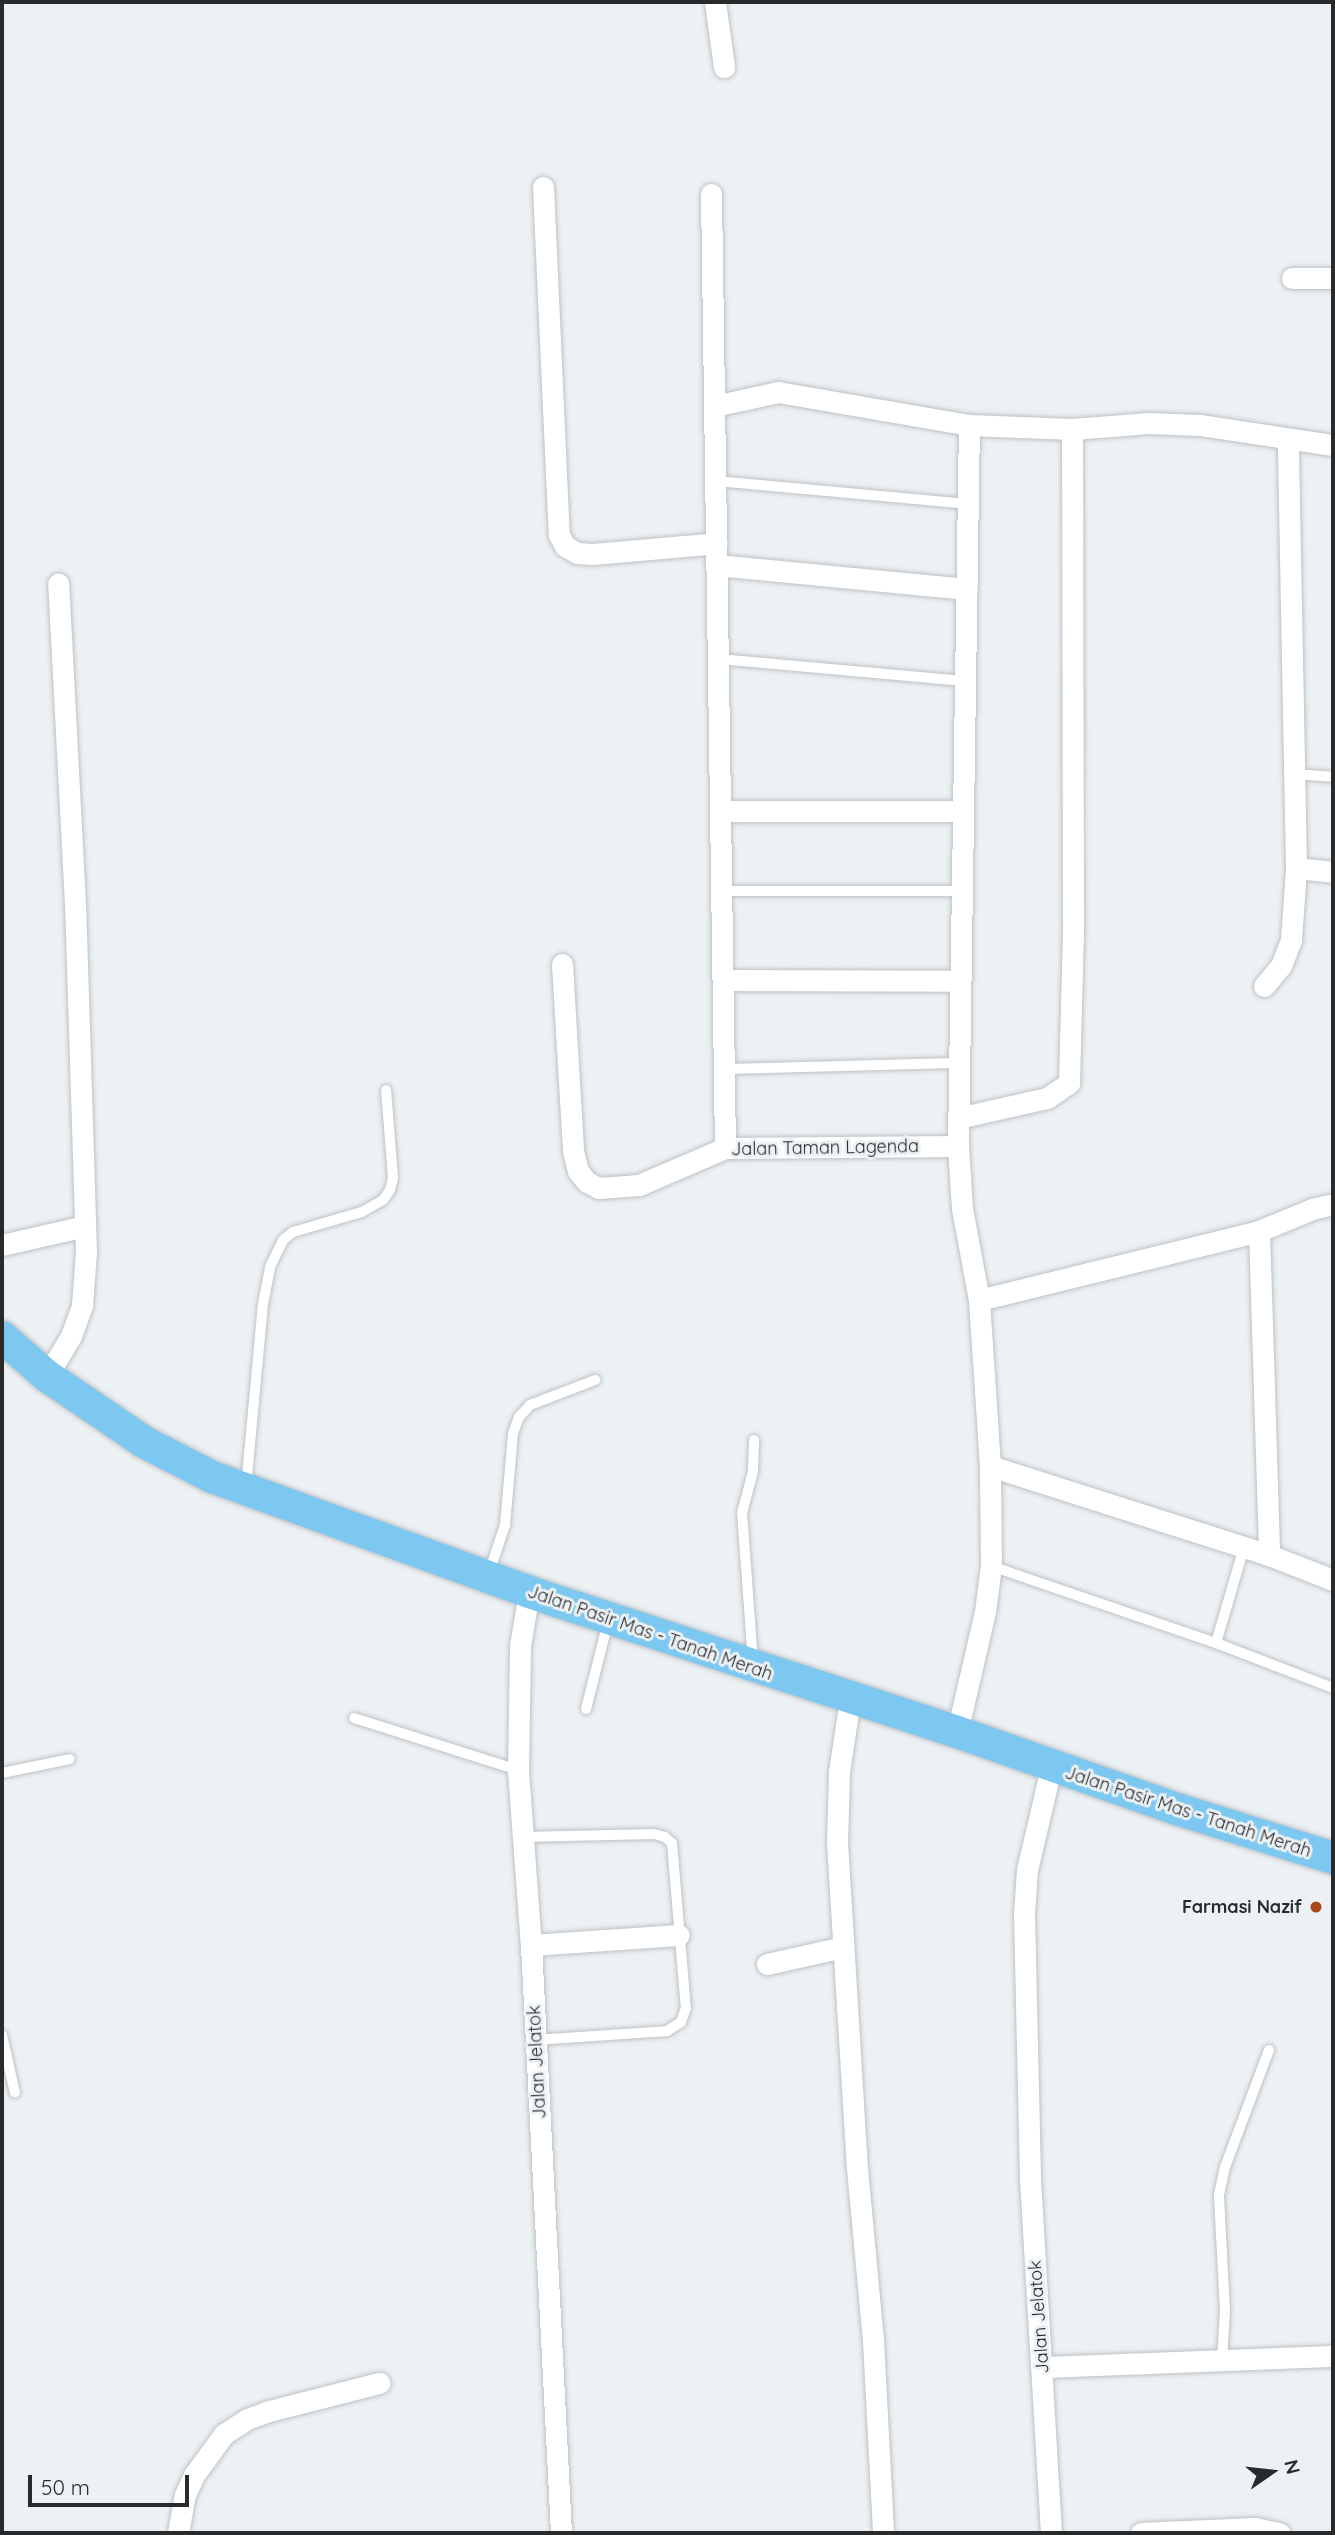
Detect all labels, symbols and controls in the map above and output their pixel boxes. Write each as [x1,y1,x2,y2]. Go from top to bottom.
street label: Jalan Taman Lagenda [731,1136,919,1160]
street label: Jalan Pasir Mas - Tanah Merah [525,1581,775,1685]
street label: Jalan Pasir Mas - Tanah Merah [1062,1762,1314,1862]
place label: Farmasi Nazif [1182,1896,1302,1918]
marker: Farmasi Nazif [1308,1899,1324,1915]
street label: Jalan Jelatok [523,2005,551,2119]
street label: Jalan Jelatok [1024,2260,1054,2374]
north arrow [1237,2437,1307,2507]
text: N [1279,2457,1306,2477]
scale bar [32,2462,192,2506]
text: 50 m [41,2474,90,2500]

